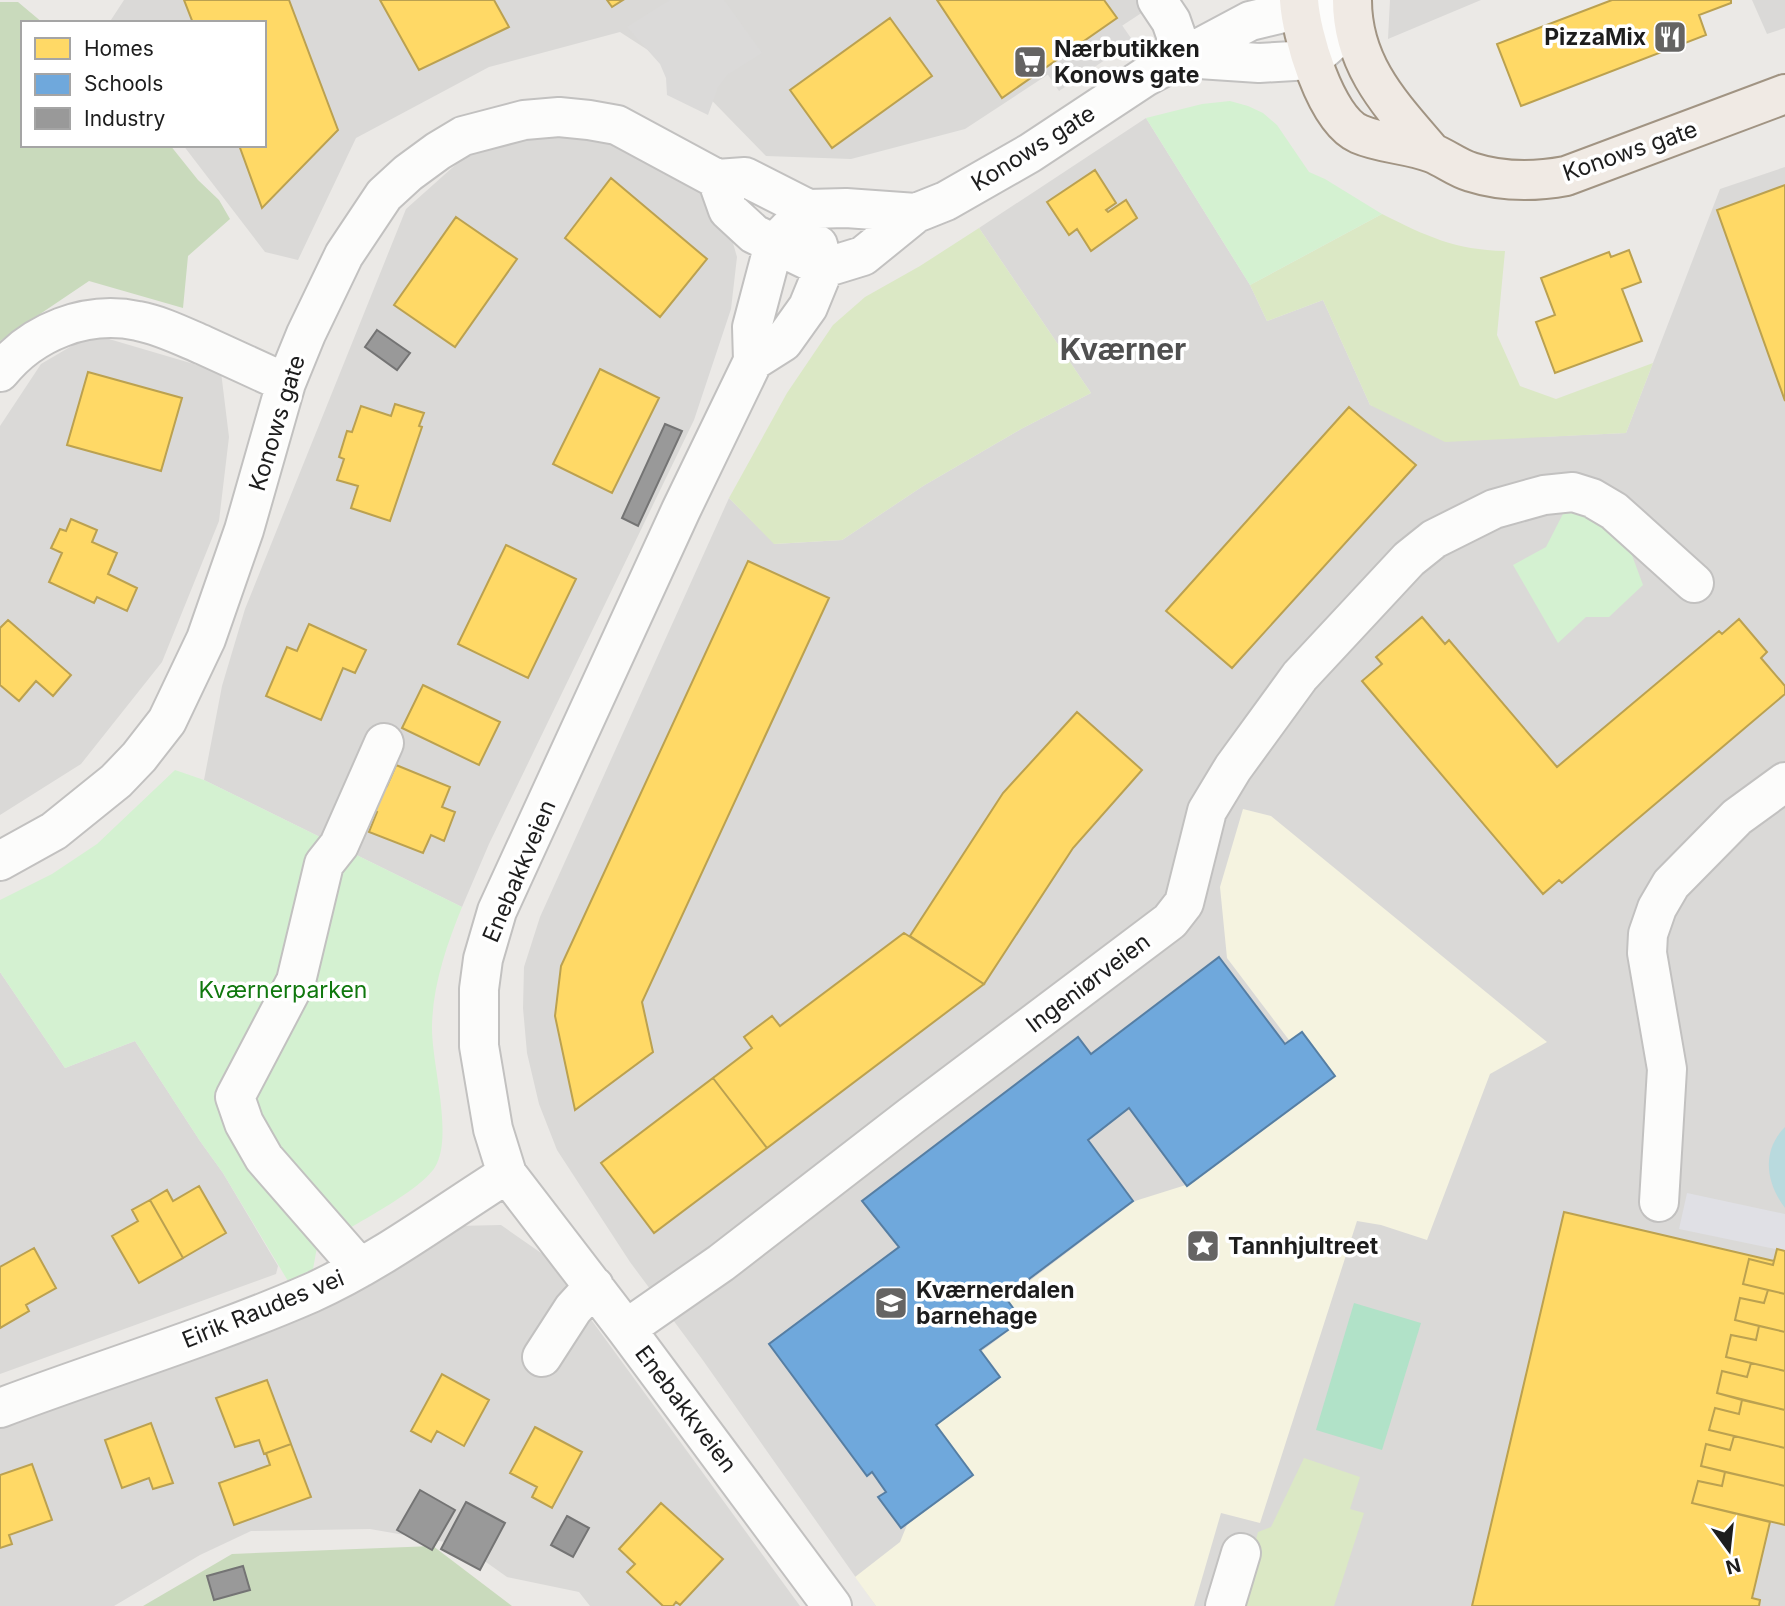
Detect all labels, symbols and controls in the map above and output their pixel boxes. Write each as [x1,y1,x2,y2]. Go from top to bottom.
restaurant icon: PizzaMix [1651,18,1689,56]
legend [21,21,266,147]
place label: PizzaMix [1544,23,1646,51]
place label: Nærbutikken Konows gate [1054,35,1200,89]
text: Homes [84,36,154,61]
supermarket icon: Nærbutikken Konows gate [1011,43,1049,81]
text: Schools [84,71,163,96]
street label: Konows gate [966,99,1100,197]
text: Industry [84,106,166,131]
street label: Konows gate [1559,115,1701,187]
district label: Kværner [1060,331,1186,367]
street label: Konows gate [243,352,311,494]
street label: Enebakkveien [476,796,562,946]
street label: Ingeniørveien [1021,927,1155,1039]
park label: Kværnerparken [199,976,367,1004]
place icon: Tannhjultreet [1184,1227,1222,1265]
place label: Tannhjultreet [1228,1232,1379,1260]
street label: Eirik Raudes vei [178,1264,348,1354]
place label: Kværnerdalen barnehage [916,1276,1075,1330]
school or university icon: Kværnerdalen barnehage [872,1284,910,1322]
street label: Enebakkveien [629,1340,743,1478]
north arrow [1694,1515,1764,1585]
text: N [1723,1553,1743,1579]

